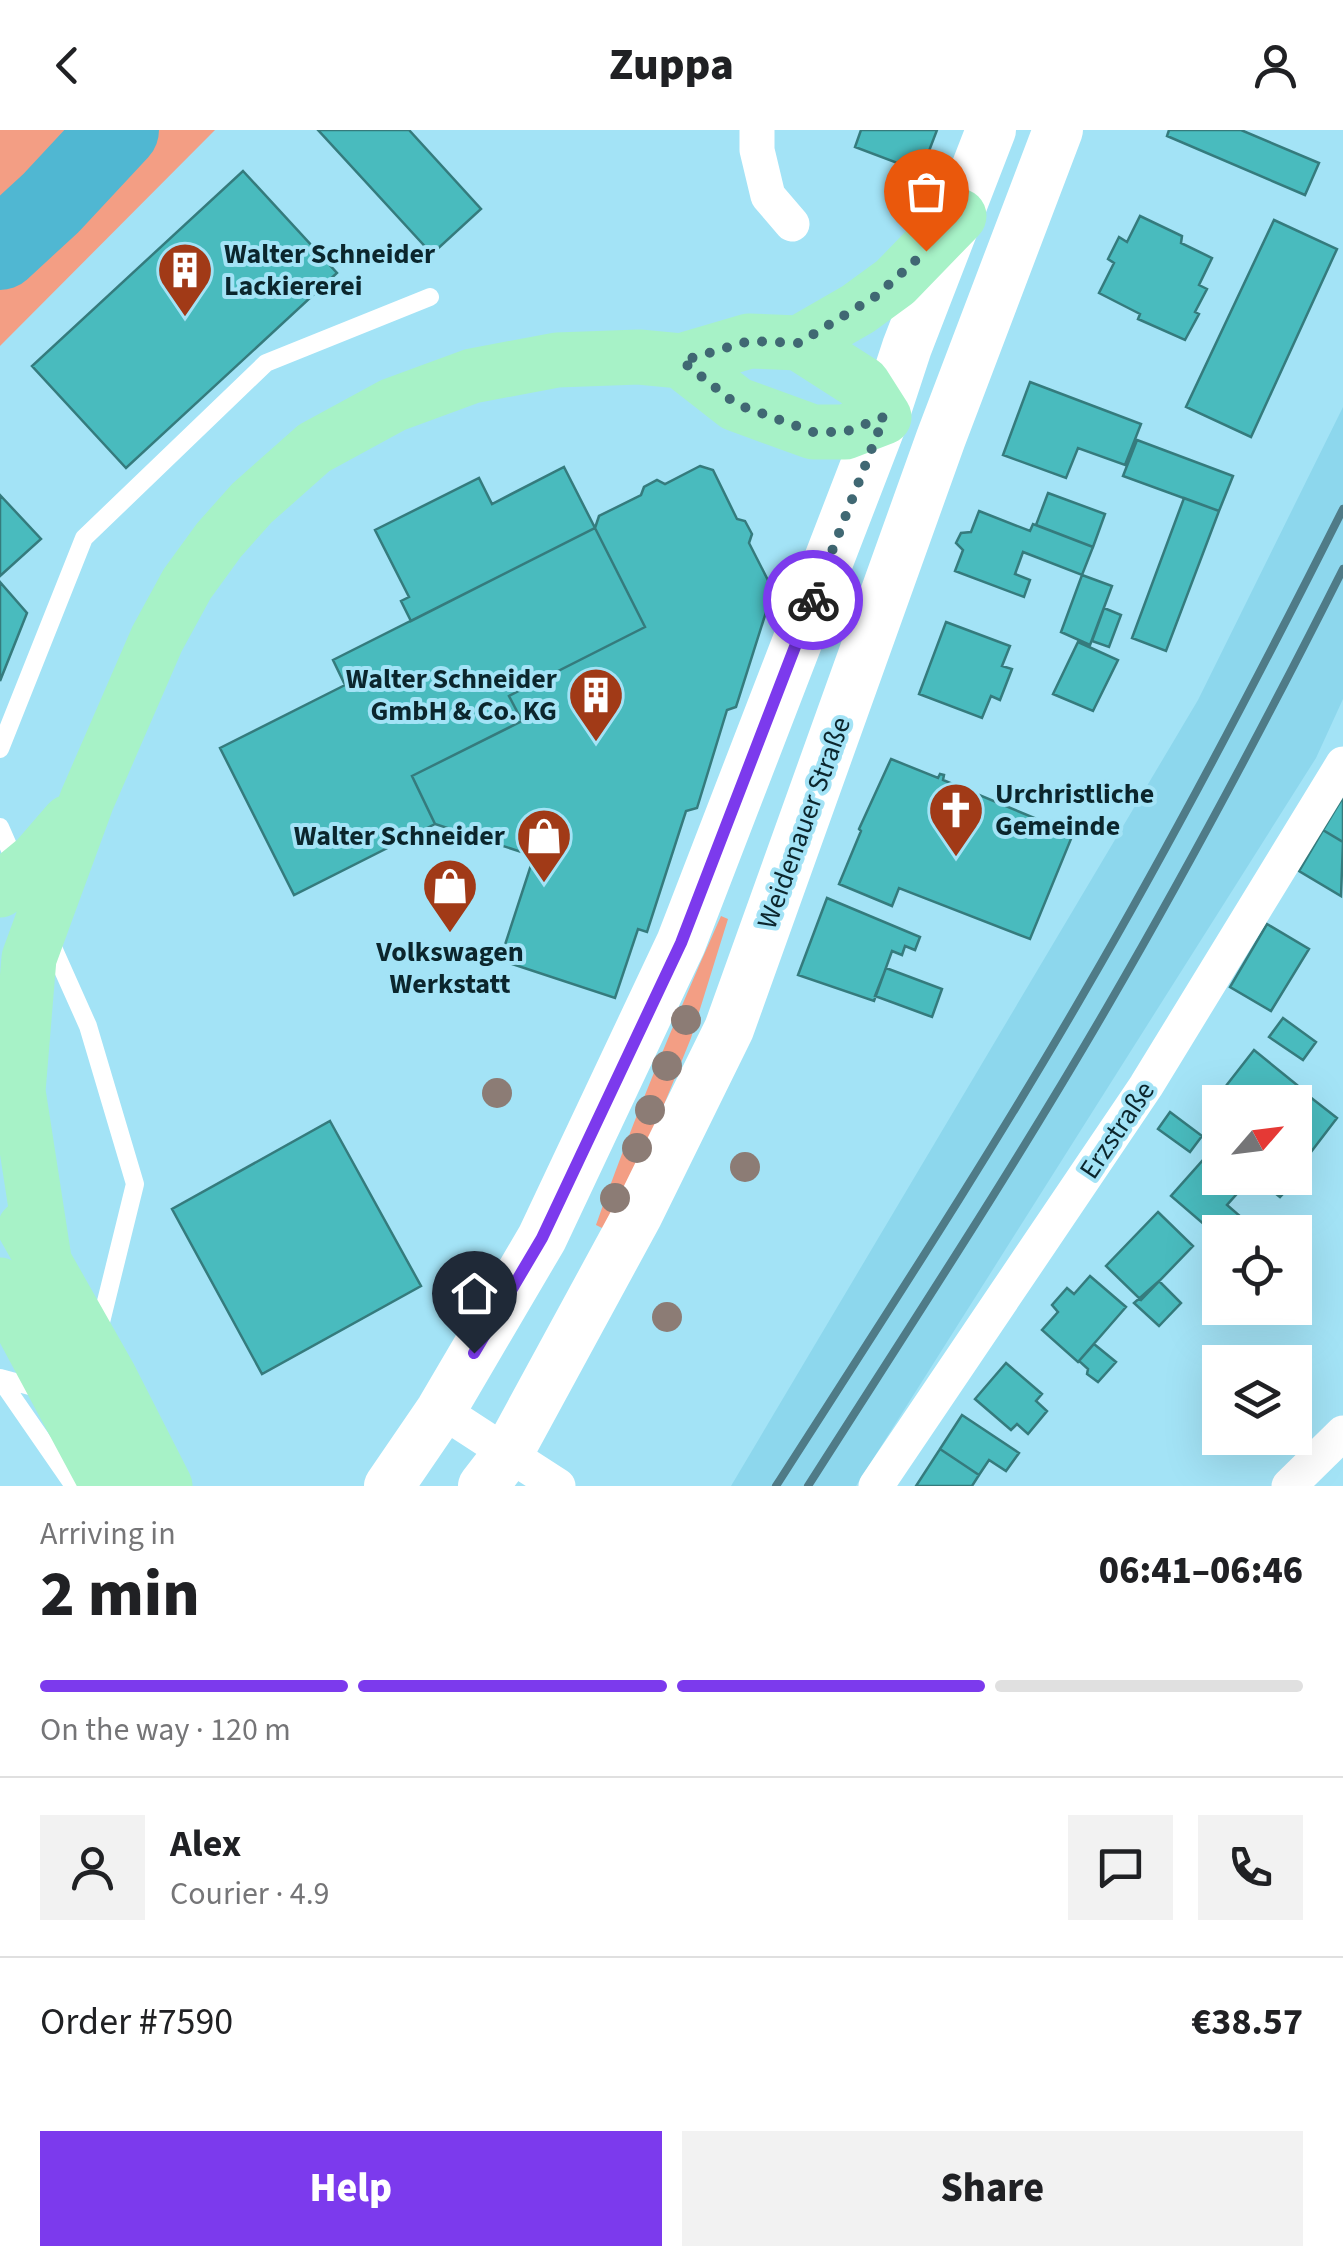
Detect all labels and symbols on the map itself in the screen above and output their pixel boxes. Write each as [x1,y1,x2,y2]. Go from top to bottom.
pin [884,149,969,252]
place label: Walter Schneider Lackiererei [224,234,436,306]
building icon: Walter Schneider Lackiererei [155,240,215,319]
courier [763,550,863,650]
place label: Walter Schneider GmbH & Co. KG [346,659,558,731]
building icon: Walter Schneider GmbH & Co. KG [566,665,626,744]
street label: Weidenauer Straße [747,711,861,935]
place label: Urchristliche Gemeinde [995,774,1154,846]
church icon: Urchristliche Gemeinde [926,780,986,859]
shop icon: Walter Schneider [514,806,574,885]
place label: Walter Schneider [294,816,506,856]
shop icon: Volkswagen Werkstatt [420,856,480,935]
place label: Volkswagen Werkstatt [375,932,524,1004]
street label: Erzstraße [1070,1073,1164,1187]
north arrow [1202,1085,1312,1195]
pin [432,1251,517,1354]

